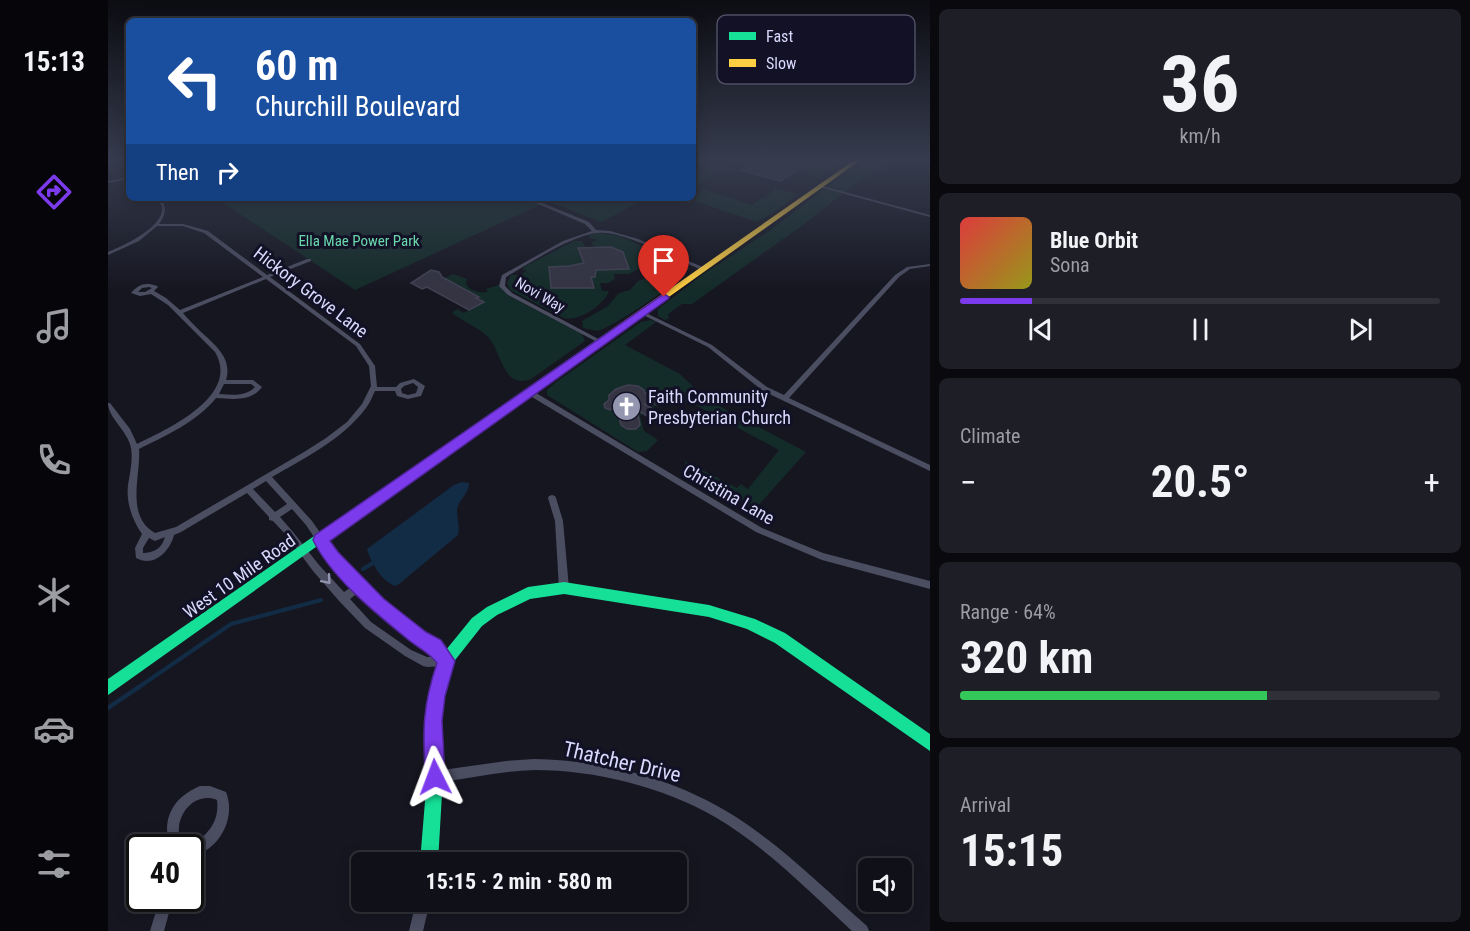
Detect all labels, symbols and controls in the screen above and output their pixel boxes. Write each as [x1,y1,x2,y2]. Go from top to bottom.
legend [717,15,915,84]
text: Fast [766,27,793,46]
text: 36 [1161,39,1239,130]
text: 60 m [255,41,338,90]
icon: left [156,42,234,120]
text: 15:13 [23,46,85,78]
text: Slow [766,54,796,73]
text: Churchill Boulevard [255,91,460,123]
text: km/h [1179,124,1221,148]
icon: right [211,156,244,189]
text: Then [156,160,199,185]
icon: directions [33,171,75,213]
text: Blue Orbit [1050,228,1138,253]
park label: Ella Mae Power Park [298,232,420,250]
pin [638,235,689,297]
street label: Hickory Grove Lane [250,242,372,342]
icon: arrive [647,244,680,277]
text: Sona [1050,253,1090,277]
street label: Novi Way [512,274,568,316]
icon: music [33,305,75,347]
icon: previous [1024,313,1057,346]
icon: pause [1184,313,1217,346]
icon: next [1344,313,1377,346]
place label: Faith Community Presbyterian Church [648,386,791,428]
church icon: Faith Community Presbyterian Church [611,390,643,422]
text: Climate [960,424,1020,448]
icon: phone [33,439,75,481]
text: 20.5° [1151,455,1249,508]
street label: Christina Lane [680,459,778,529]
text: − [960,463,977,502]
text: + [1424,463,1440,502]
street label: West 10 Mile Road [179,530,299,622]
one-way arrow [320,573,331,584]
icon: climate [33,574,75,616]
text: Range · 64% [960,600,1056,624]
text: 320 km [960,631,1093,684]
icon: car [33,708,75,750]
street label: Thatcher Drive [561,737,683,787]
position arrow [403,745,467,809]
text: Arrival [960,793,1011,817]
text: 15:15 [960,824,1063,877]
speed limit sign: 40 [126,834,204,912]
icon: filters [33,843,75,885]
map controls [858,858,912,912]
button: sound [858,858,912,912]
text: 15:15 · 2 min · 580 m [426,869,612,894]

